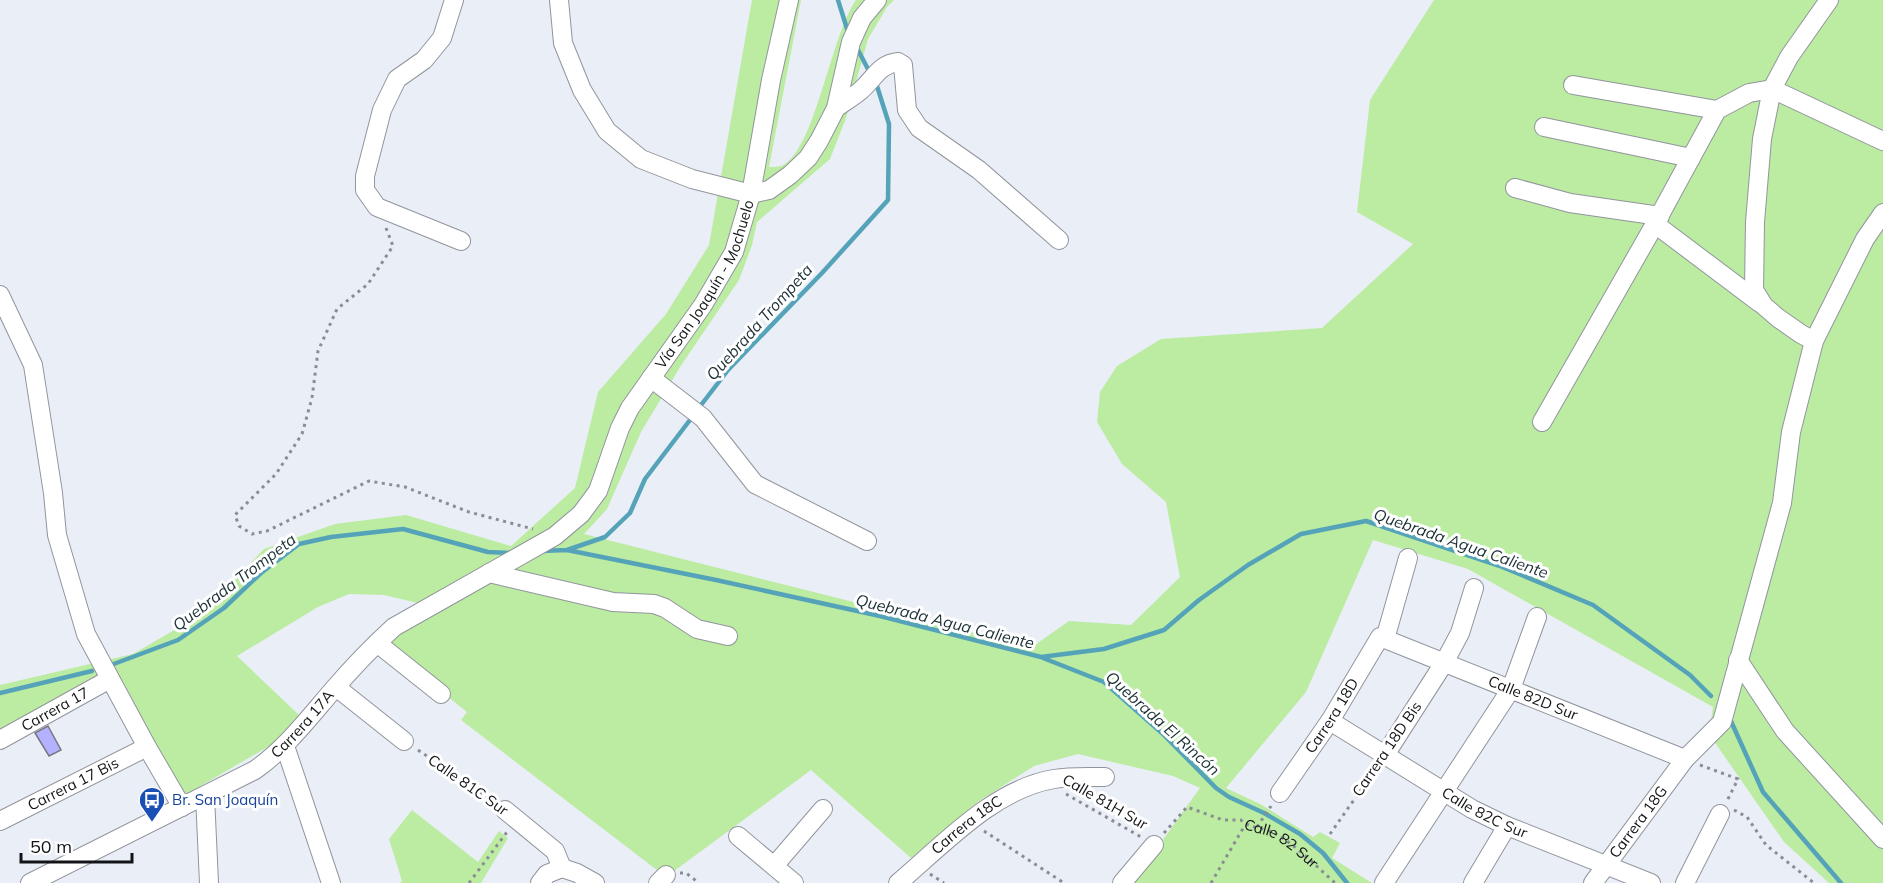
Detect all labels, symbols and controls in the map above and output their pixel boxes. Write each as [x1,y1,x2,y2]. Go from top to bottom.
street label: Vía San Joaquín - Mochuelo [651,197,758,372]
water label: Quebrada Trompeta [702,259,817,384]
water label: Quebrada Agua Caliente [1371,504,1551,582]
water label: Quebrada Trompeta [168,529,300,635]
water label: Quebrada Agua Caliente [854,589,1037,653]
water label: Quebrada El Rincón [1102,667,1224,779]
street label: Calle 82D Sur [1485,671,1581,724]
street label: Carrera 18D [1300,675,1362,757]
street label: Carrera 17 [18,683,92,735]
street label: Carrera 17A [267,686,338,762]
street label: Carrera 18D Bis [1348,698,1425,800]
street label: Calle 81C Sur [424,750,513,820]
street label: Carrera 17 Bis [24,753,122,815]
street label: Calle 81H Sur [1059,770,1152,834]
street label: Carrera 18G [1605,782,1671,862]
street label: Calle 82C Sur [1438,783,1531,842]
bus stop icon: Br. San Joaquín [137,785,167,823]
place label: Br. San Joaquín [172,790,278,809]
street label: Carrera 18C [927,791,1005,858]
street label: Calle 82 Sur [1242,814,1323,872]
scale bar [21,826,132,864]
text: 50 m [30,835,72,858]

